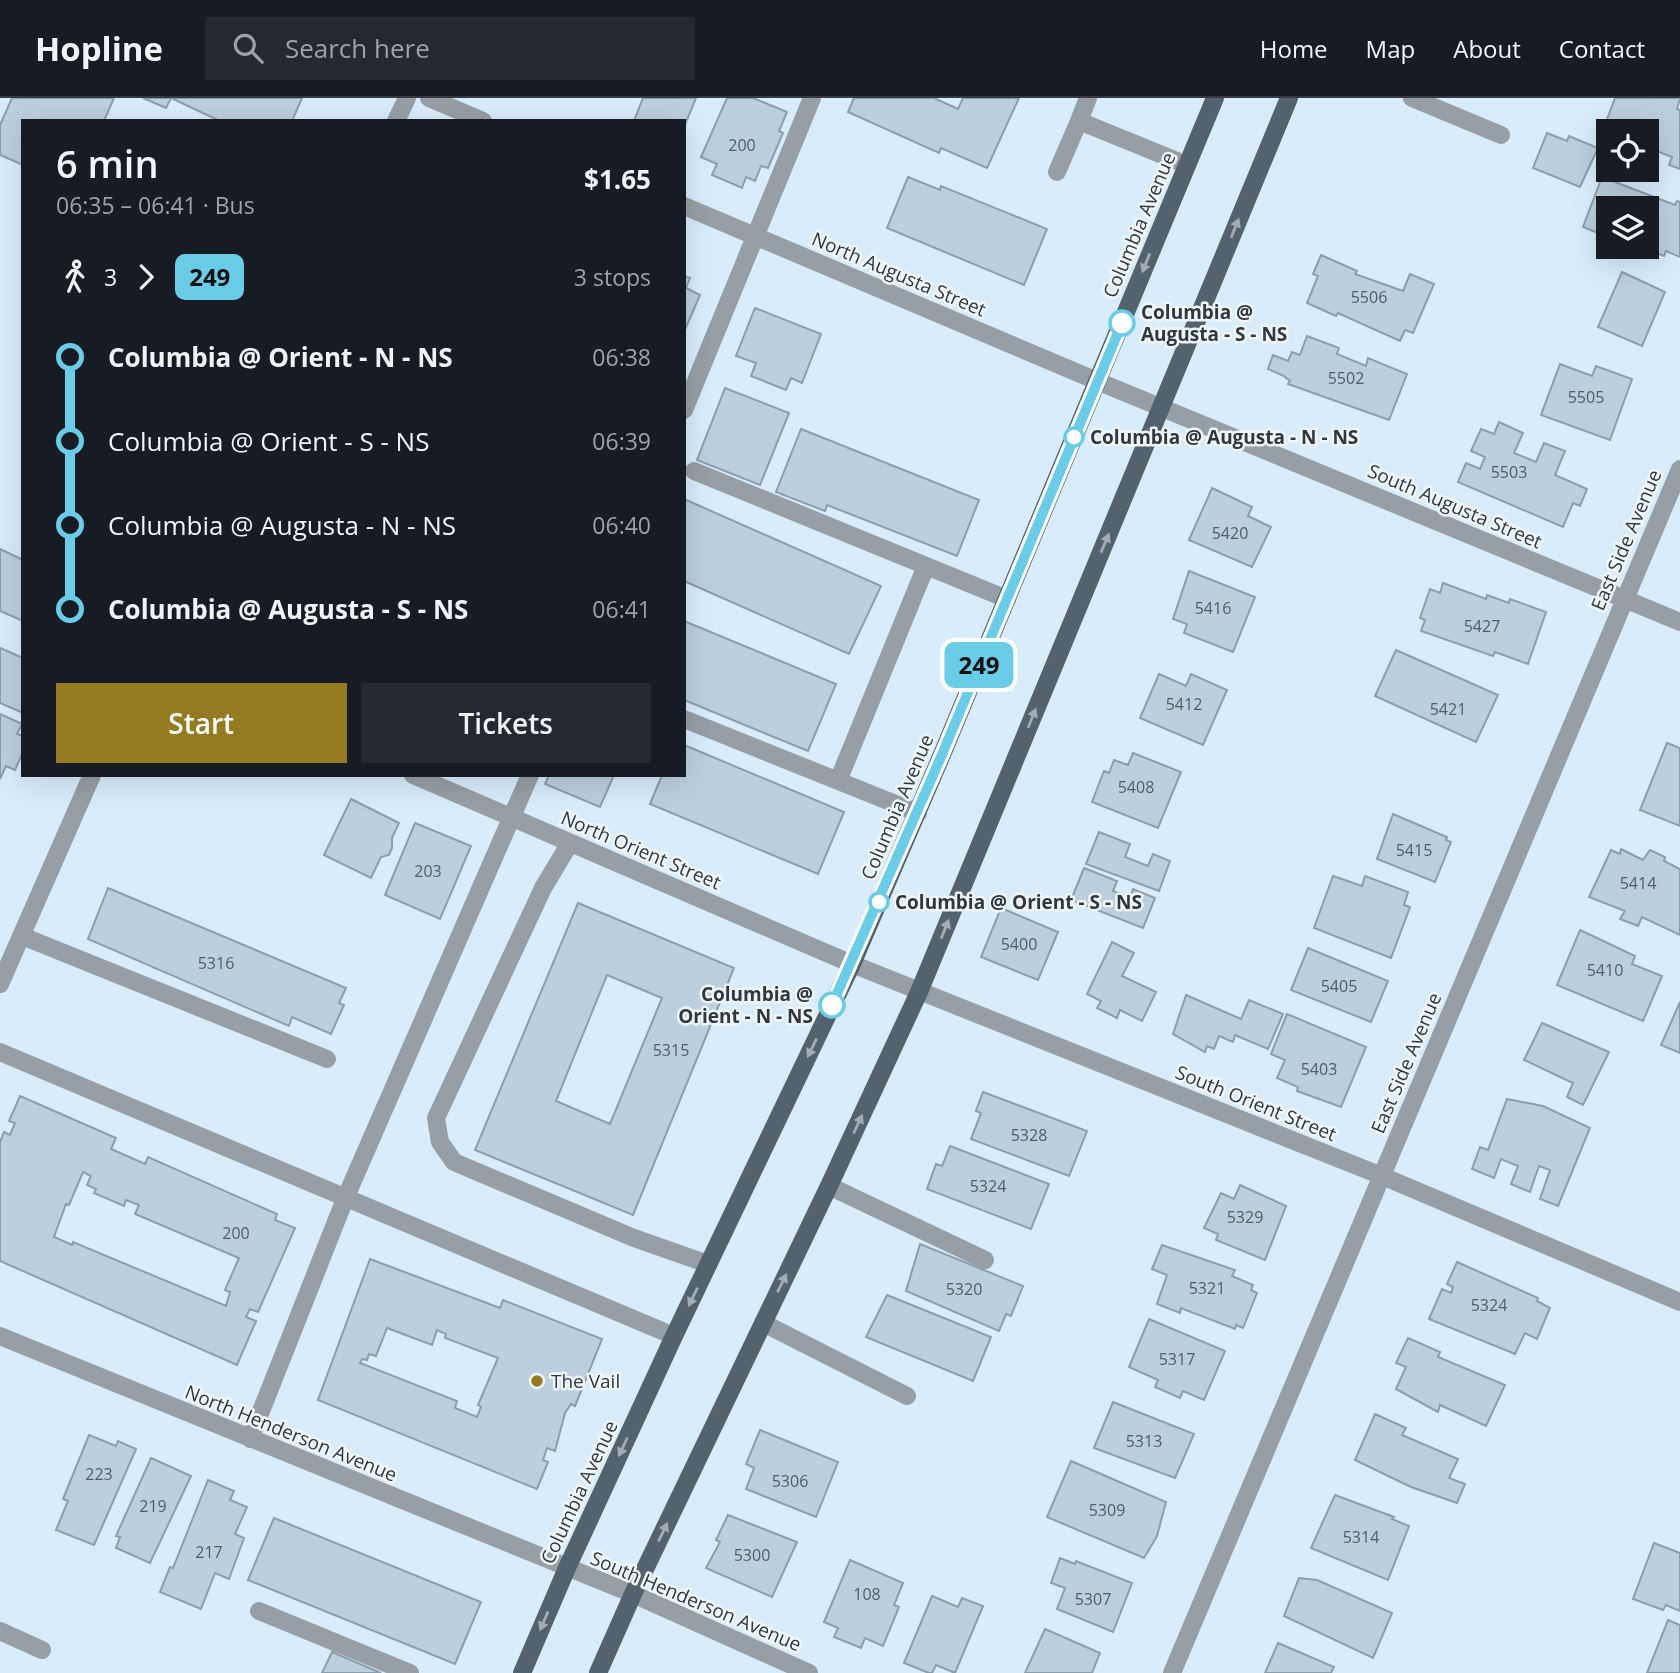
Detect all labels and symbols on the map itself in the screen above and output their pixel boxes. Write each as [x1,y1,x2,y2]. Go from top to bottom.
house number: 200 [728,134,756,156]
street label: Columbia Avenue [1097,148,1181,302]
one-way arrow [1230,217,1241,238]
street label: North Augusta Street [808,226,990,323]
one-way arrow [1141,252,1152,273]
house number: 5506 [1351,286,1387,308]
place label: Columbia @ Augusta - S - NS [1141,299,1287,347]
marker: Columbia @ Augusta - S - NS [1109,310,1135,336]
house number: 5502 [1328,367,1364,389]
house number: 5505 [1568,386,1604,408]
place label: Columbia @ Augusta - N - NS [1090,424,1358,450]
marker: Columbia @ Augusta - N - NS [1064,427,1084,447]
street label: South Augusta Street [1364,458,1546,555]
house number: 5503 [1491,461,1527,483]
street label: East Side Avenue [1585,466,1667,614]
house number: 5420 [1212,522,1248,544]
one-way arrow [1099,533,1110,554]
house number: 5416 [1195,597,1231,619]
house number: 5427 [1464,615,1500,637]
line badge: 249 [939,642,1019,688]
house number: 5412 [1166,693,1202,715]
house number: 5421 [1430,698,1466,720]
one-way arrow [1027,708,1038,729]
street label: Columbia Avenue [855,730,939,884]
house number: 5408 [1118,776,1154,798]
street label: North Orient Street [557,805,725,896]
house number: 5415 [1396,839,1432,861]
house number: 203 [414,860,442,882]
house number: 5414 [1620,872,1656,894]
place label: Columbia @ Orient - S - NS [895,889,1142,915]
marker: Columbia @ Orient - S - NS [869,892,889,912]
one-way arrow [940,918,951,939]
house number: 5400 [1001,933,1037,955]
house number: 5316 [198,952,234,974]
house number: 5410 [1587,959,1623,981]
house number: 5405 [1321,975,1357,997]
place label: Columbia @ Orient - N - NS [678,981,813,1029]
street label: East Side Avenue [1365,989,1447,1137]
marker: Columbia @ Orient - N - NS [819,992,845,1018]
one-way arrow [806,1038,818,1058]
house number: 5315 [653,1039,689,1061]
house number: 5403 [1301,1058,1337,1080]
street label: South Orient Street [1172,1059,1340,1147]
one-way arrow [852,1114,863,1134]
house number: 5328 [1011,1124,1047,1146]
house number: 5324 [970,1175,1006,1197]
house number: 5329 [1227,1206,1263,1228]
house number: 200 [222,1222,250,1244]
one-way arrow [777,1273,788,1293]
house number: 5321 [1189,1277,1225,1299]
house number: 5320 [946,1278,982,1300]
one-way arrow [687,1287,698,1307]
house number: 5324 [1471,1294,1507,1316]
house number: 5317 [1159,1348,1195,1370]
place label: The Vail [551,1368,620,1394]
marker: The Vail [529,1373,545,1389]
street label: North Henderson Avenue [181,1379,401,1487]
street label: Columbia Avenue [534,1416,624,1568]
house number: 5313 [1126,1430,1162,1452]
one-way arrow [617,1437,629,1457]
house number: 223 [85,1463,113,1485]
house number: 5306 [772,1470,808,1492]
house number: 219 [139,1495,167,1517]
house number: 5309 [1089,1499,1125,1521]
one-way arrow [657,1522,668,1542]
house number: 5314 [1343,1526,1379,1548]
house number: 217 [195,1541,223,1563]
house number: 5300 [734,1544,770,1566]
street label: South Henderson Avenue [587,1545,805,1657]
house number: 108 [853,1583,881,1605]
house number: 5307 [1075,1588,1111,1610]
one-way arrow [539,1610,550,1631]

